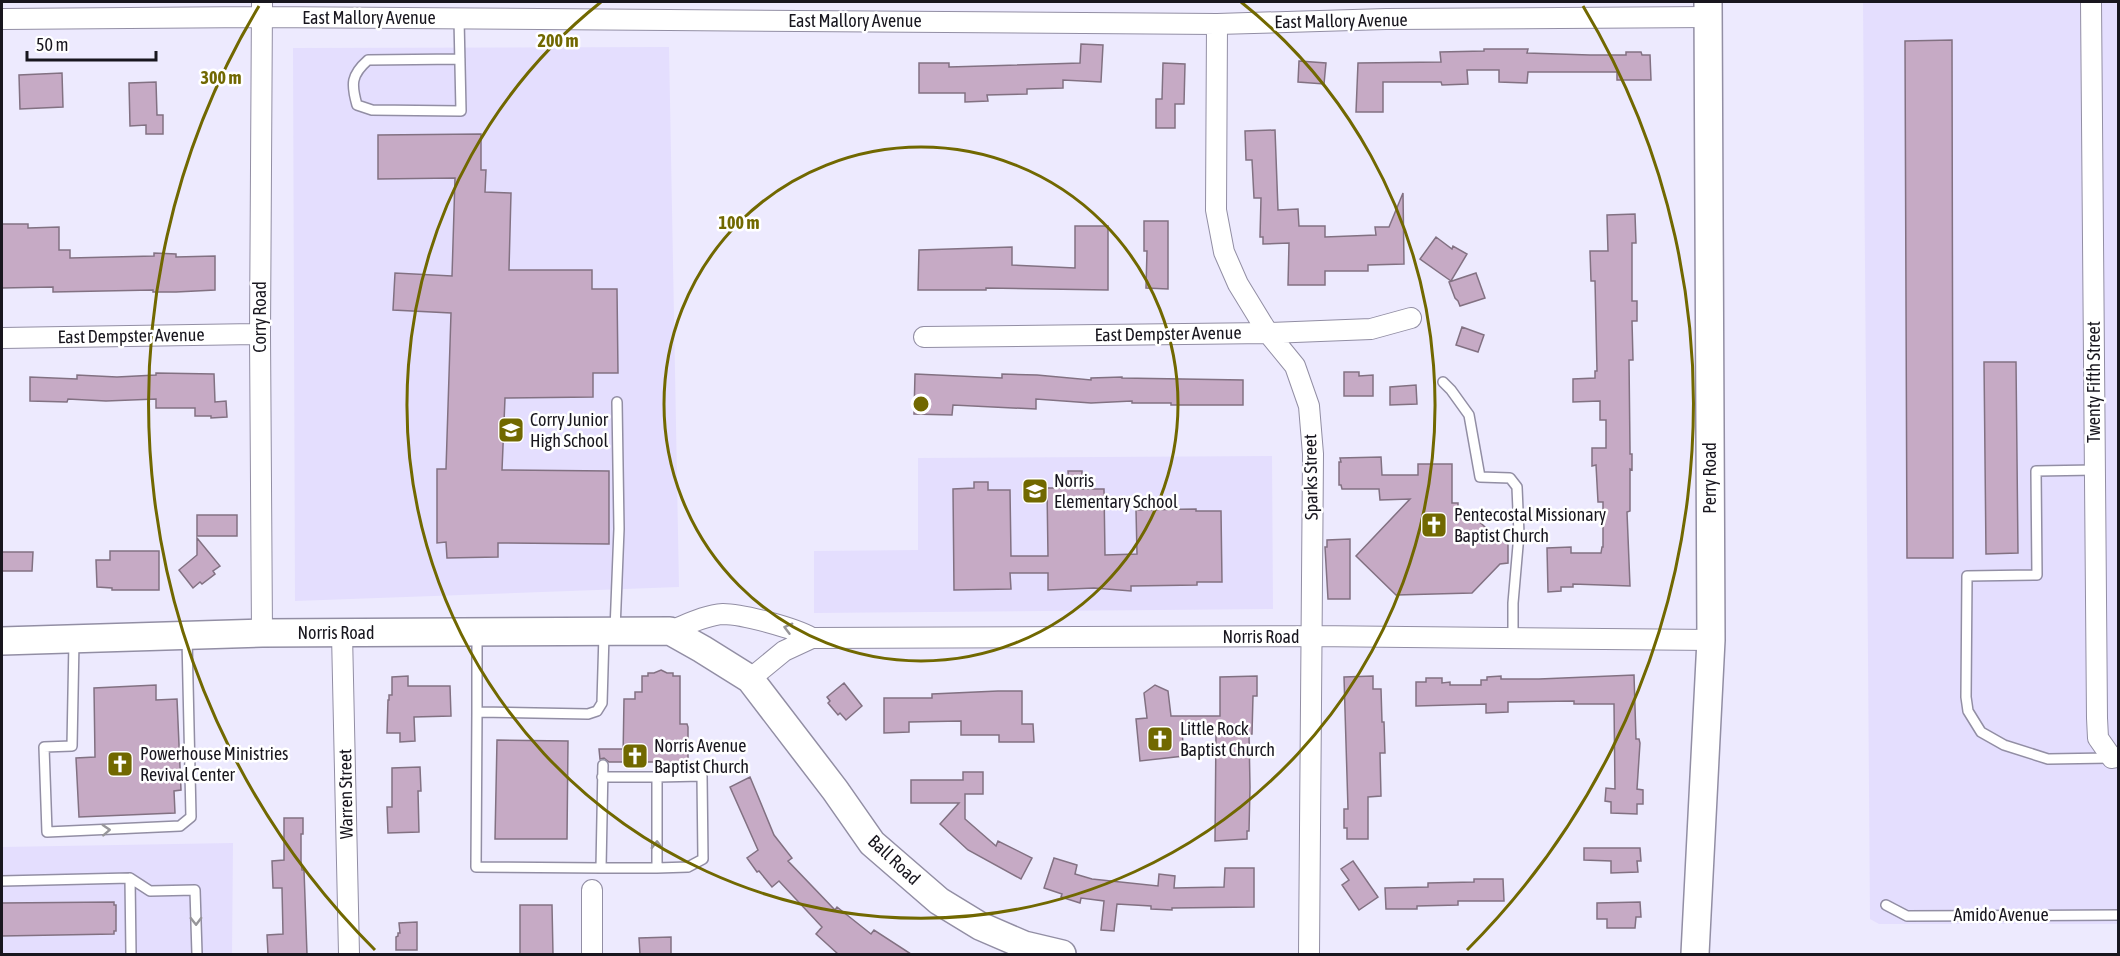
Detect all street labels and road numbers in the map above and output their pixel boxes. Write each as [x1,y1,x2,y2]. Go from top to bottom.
street label: East Mallory Avenue [302,7,436,28]
street label: East Mallory Avenue [1274,9,1408,32]
street label: East Mallory Avenue [788,10,922,31]
street label: Corry Road [249,281,270,353]
street label: Twenty Fifth Street [2083,321,2104,443]
street label: East Dempster Avenue [1094,322,1242,345]
street label: East Dempster Avenue [57,324,205,347]
street label: Sparks Street [1299,434,1322,520]
street label: Perry Road [1699,442,1720,514]
street label: Norris Road [297,622,375,643]
street label: Norris Road [1222,626,1300,647]
street label: Warren Street [334,749,357,839]
street label: Ball Road [864,830,925,889]
street label: Amido Avenue [1953,904,2049,925]

